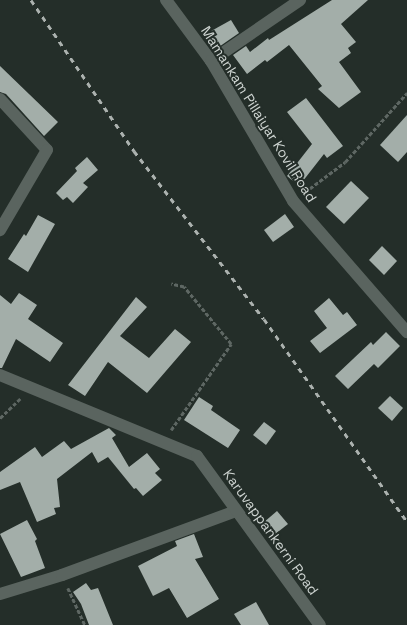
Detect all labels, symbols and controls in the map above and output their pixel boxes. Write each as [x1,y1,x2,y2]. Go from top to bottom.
street label: Mamankam Pillaiyar Kovil Road [198,23,320,205]
street label: Karuvappankerni Road [220,466,322,598]

